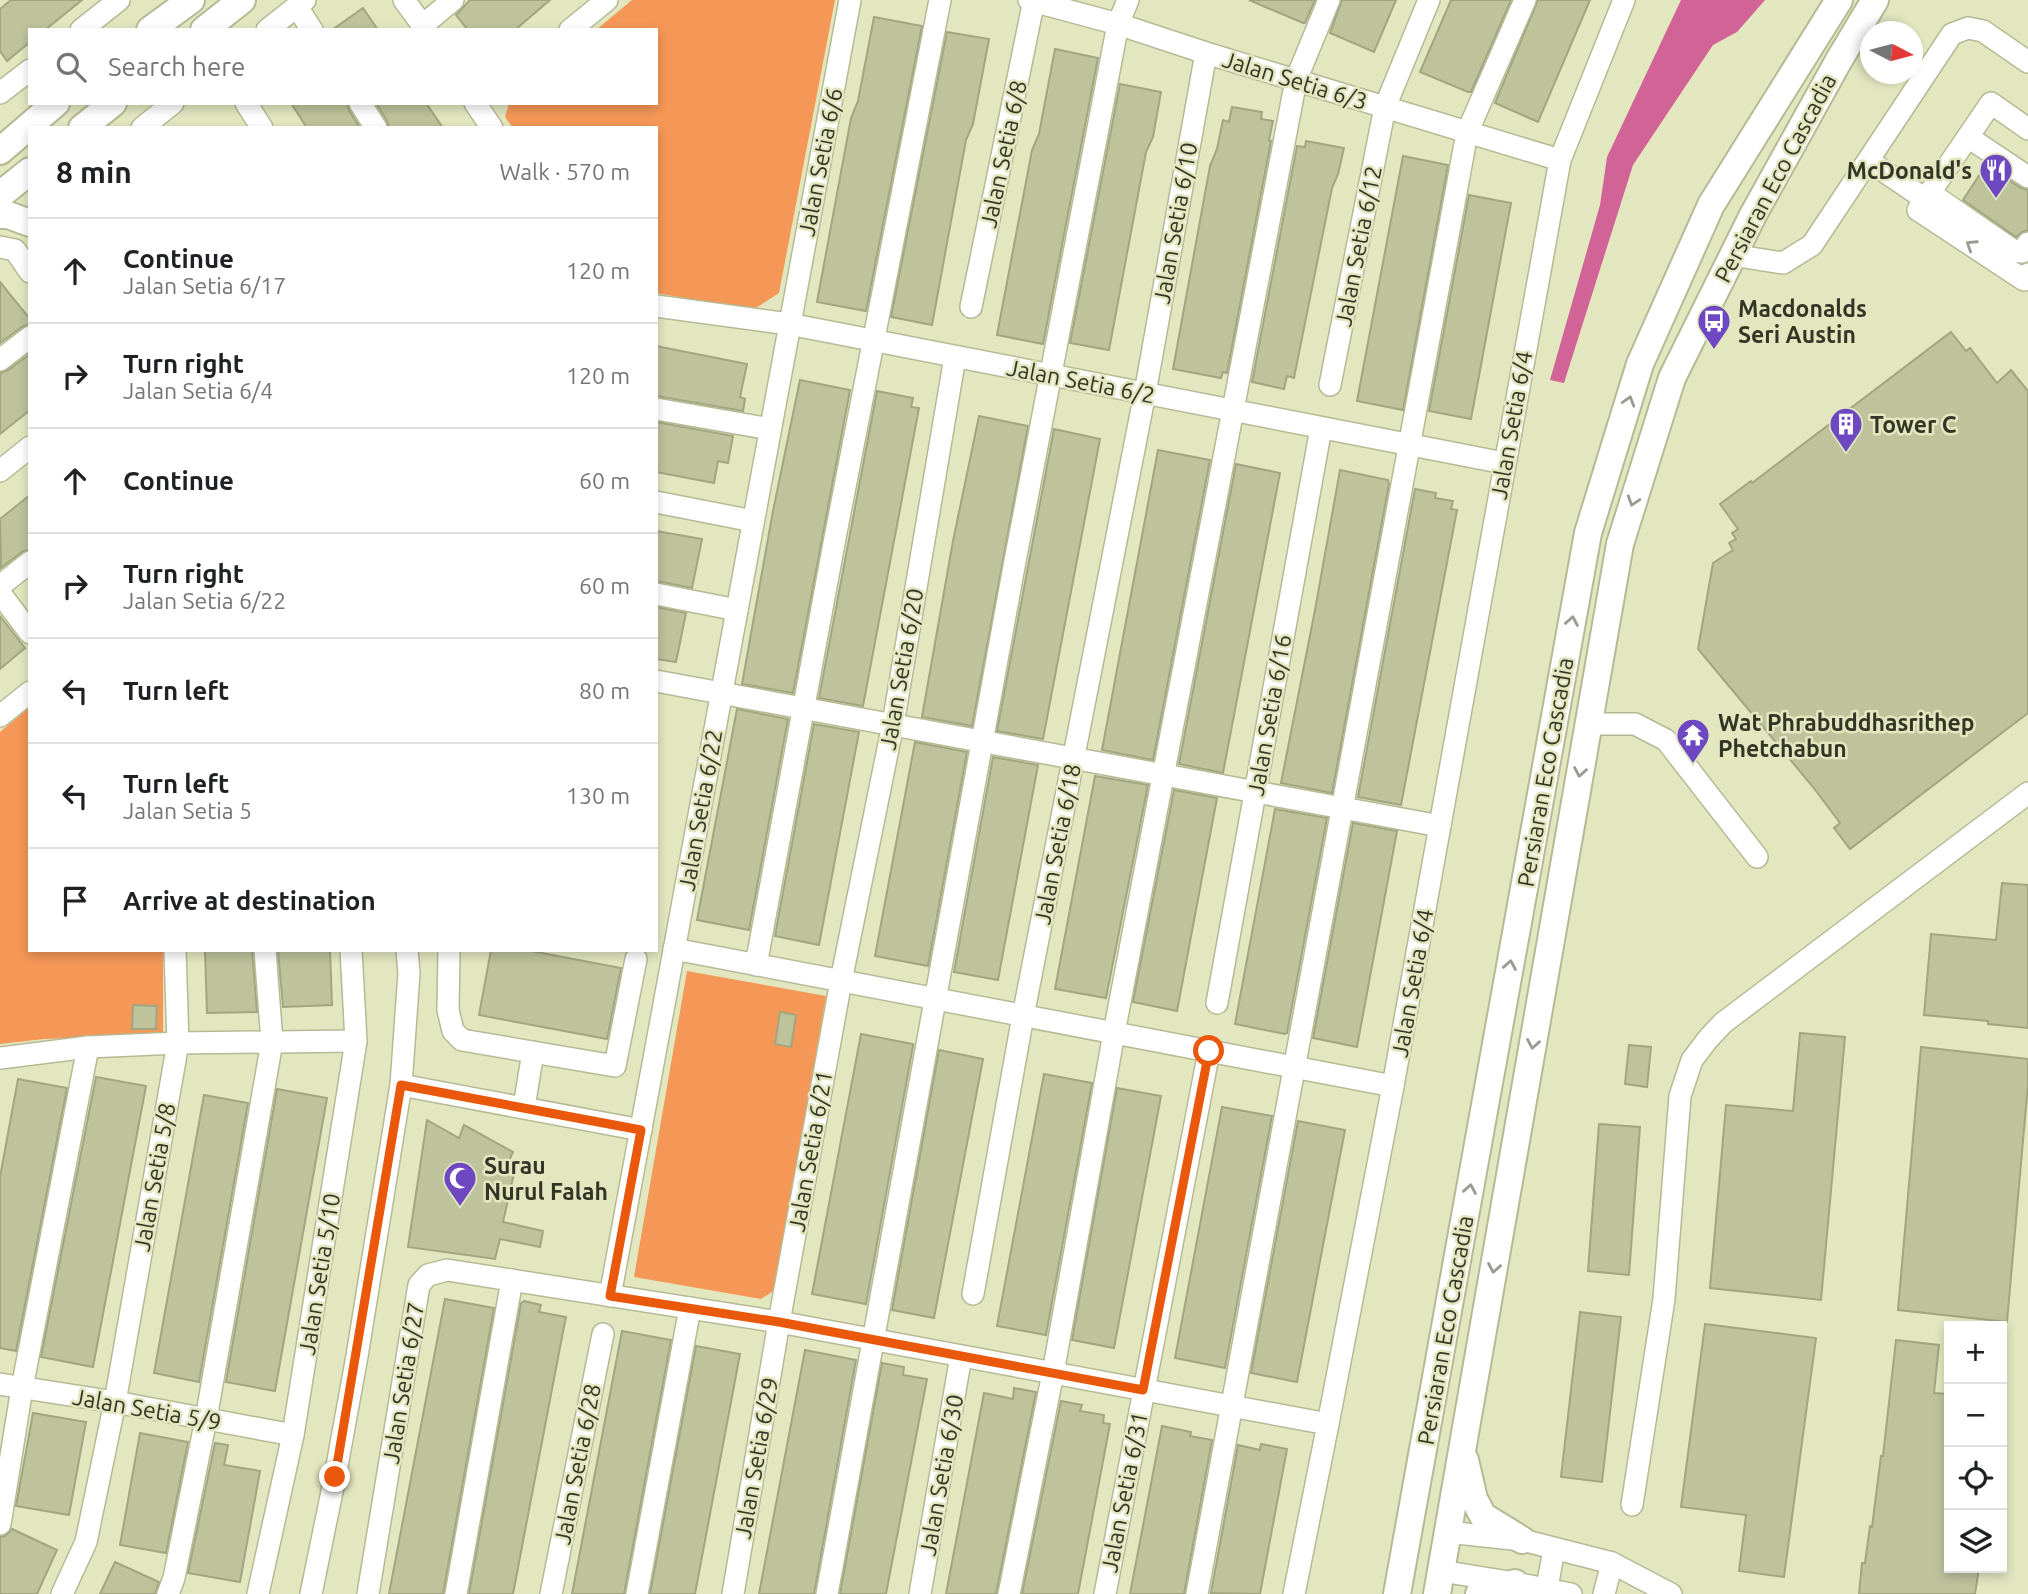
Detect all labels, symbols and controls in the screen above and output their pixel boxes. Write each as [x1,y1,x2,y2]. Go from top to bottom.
north arrow [1860,21,1923,84]
search box [28,28,658,105]
street label: Jalan Setia 6/3 [1219,46,1371,114]
icon: search [52,48,90,86]
text: Search here [108,52,245,81]
street label: Persiaran Eco Cascadia [1709,69,1841,287]
street label: Jalan Setia 6/8 [975,78,1031,230]
street label: Jalan Setia 6/6 [793,86,847,238]
street label: Jalan Setia 6/10 [1149,140,1201,306]
restaurant icon: McDonald's [1977,151,2015,200]
text: 8 min [56,155,132,189]
place label: McDonald's [1846,158,1972,183]
text: Walk · 570 m [499,159,630,184]
street label: Jalan Setia 6/12 [1330,163,1386,329]
one-way arrow [1966,241,1979,253]
text: Continue [123,244,234,273]
icon: ahead [56,252,94,290]
text: 120 m [566,258,630,283]
text: Jalan Setia 6/17 [123,273,286,298]
place label: Macdonalds Seri Austin [1738,296,1867,347]
bus stop icon: Macdonalds Seri Austin [1695,302,1733,351]
text: Turn right [123,349,244,378]
street label: Jalan Setia 6/4 [1486,349,1536,501]
street label: Jalan Setia 6/2 [1005,354,1157,408]
icon: right [56,357,94,395]
text: 120 m [566,363,630,388]
text: Jalan Setia 6/4 [123,378,273,403]
one-way arrow [1620,395,1635,407]
building icon: Tower C [1827,405,1865,454]
place label: Tower C [1870,412,1957,437]
icon: ahead [56,462,94,500]
text: Continue [123,466,234,495]
text: 60 m [579,468,630,493]
one-way arrow [1627,495,1642,507]
text: Turn right [123,559,244,588]
icon: right [56,567,94,605]
text: 60 m [579,573,630,598]
street label: Jalan Setia 6/20 [875,586,927,752]
text: Jalan Setia 6/22 [123,588,286,613]
one-way arrow [1564,615,1579,627]
street label: Jalan Setia 6/16 [1243,632,1295,798]
street label: Persiaran Eco Cascadia [1513,655,1577,889]
icon: left [56,672,94,710]
text: Turn left [123,676,229,705]
text: 80 m [579,678,630,703]
place label: Wat Phrabuddhasrithep Phetchabun [1718,710,1975,761]
temple icon: Wat Phrabuddhasrithep Phetchabun [1674,716,1712,765]
street label: Jalan Setia 6/22 [674,727,726,893]
street label: Jalan Setia 6/18 [1029,761,1085,927]
one-way arrow [1573,766,1588,778]
text: Turn left [123,769,229,798]
icon: left [56,777,94,815]
text: 130 m [566,783,630,808]
text: Jalan Setia 5 [123,798,252,823]
icon: arrive [56,882,94,920]
text: Arrive at destination [123,886,376,915]
street label: Jalan Setia 6/4 [1387,907,1437,1059]
one-way arrow [1502,959,1517,971]
route start [1193,1035,1224,1066]
one-way arrow [1526,1038,1541,1050]
street label: Jalan Setia 6/21 [784,1068,836,1234]
street label: Jalan Setia 5/8 [129,1101,179,1253]
place label: Surau Nurul Falah [484,1153,608,1204]
mosque icon: Surau Nurul Falah [441,1159,479,1208]
one-way arrow [1462,1183,1477,1195]
street label: Jalan Setia 5/10 [294,1191,344,1357]
street label: Persiaran Eco Cascadia [1413,1213,1477,1447]
one-way arrow [1487,1263,1502,1274]
street label: Jalan Setia 6/27 [378,1300,428,1466]
map controls [1944,1321,2007,1573]
button: + [1944,1321,2007,1384]
street label: Jalan Setia 6/29 [730,1375,782,1541]
street label: Jalan Setia 6/28 [549,1381,605,1547]
street label: Jalan Setia 5/9 [71,1384,223,1434]
button: − [1944,1384,2007,1447]
street label: Jalan Setia 6/30 [915,1392,967,1558]
street label: Jalan Setia 6/31 [1096,1409,1152,1575]
button: locate [1944,1447,2007,1510]
route end [319,1461,350,1492]
button: layers [1944,1510,2007,1573]

